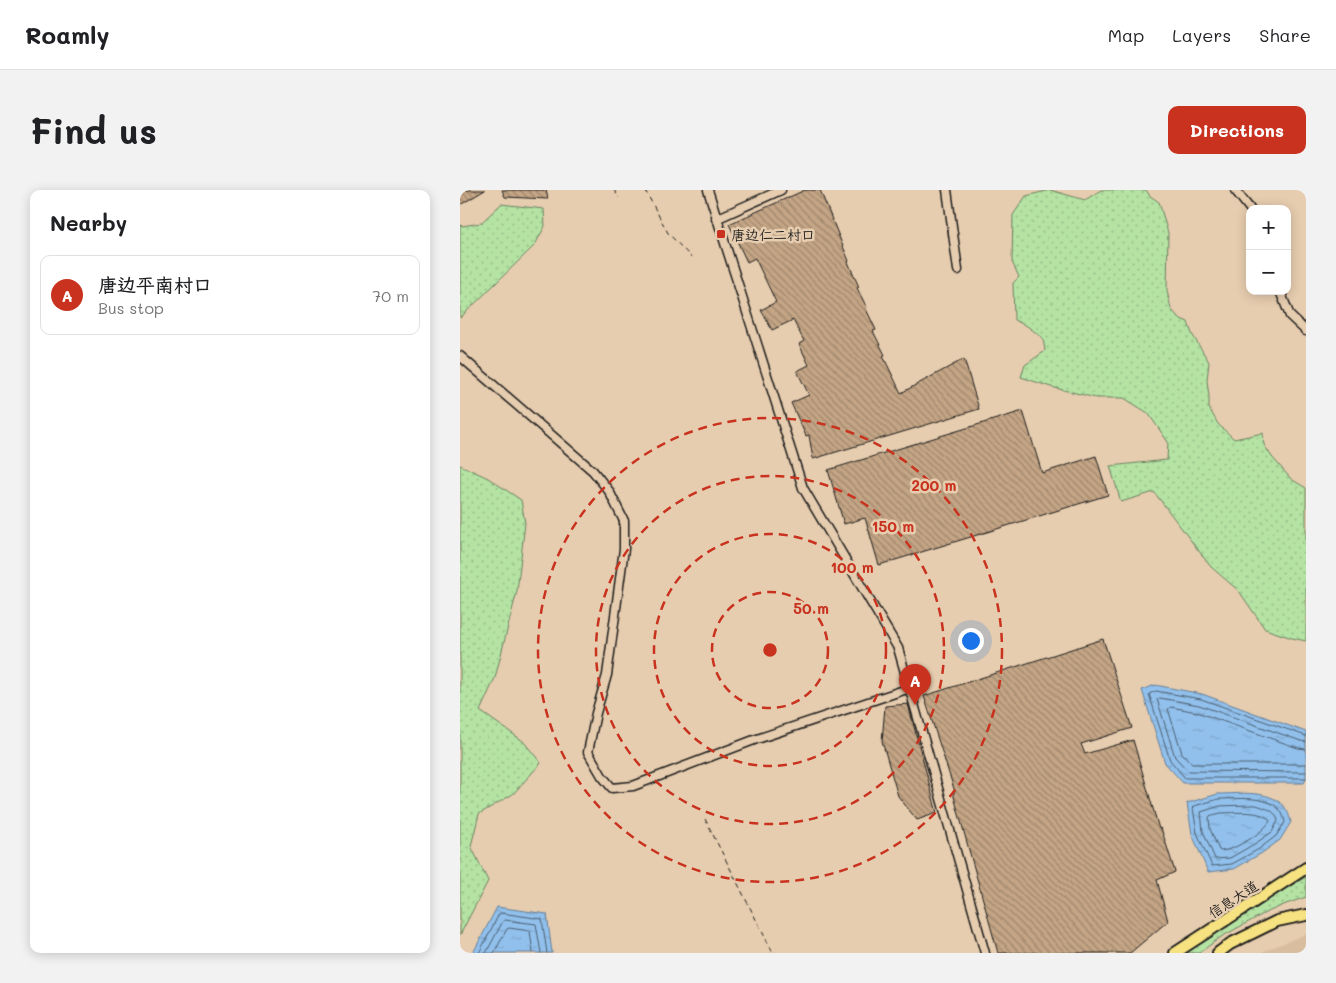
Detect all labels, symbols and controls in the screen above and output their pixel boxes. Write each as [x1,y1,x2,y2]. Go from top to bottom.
text: Roamly [25,19,109,50]
text: Map [1108,23,1144,47]
text: Layers [1172,23,1231,47]
text: Share [1259,23,1311,47]
button: Directions [1168,106,1306,154]
text: Find us [30,107,157,153]
map controls [1246,205,1291,295]
button: + [1246,205,1291,250]
text: Nearby [50,209,127,236]
place label: 唐边仁二村口 [731,225,815,244]
marker: 唐边仁二村口 [715,228,727,240]
button: − [1246,250,1291,295]
text: 唐边平南村口 [98,272,212,297]
text: A [61,285,73,306]
text: 70 m [372,285,409,306]
text: Bus stop [98,297,164,318]
text: 200 m [912,475,957,495]
text: 150 m [872,516,914,536]
text: 100 m [830,557,874,577]
text: 50 m [793,598,829,618]
your location [958,628,984,654]
centre of rings [761,641,779,659]
pin: A [899,664,931,705]
street label: 信息大道 [1204,876,1262,922]

